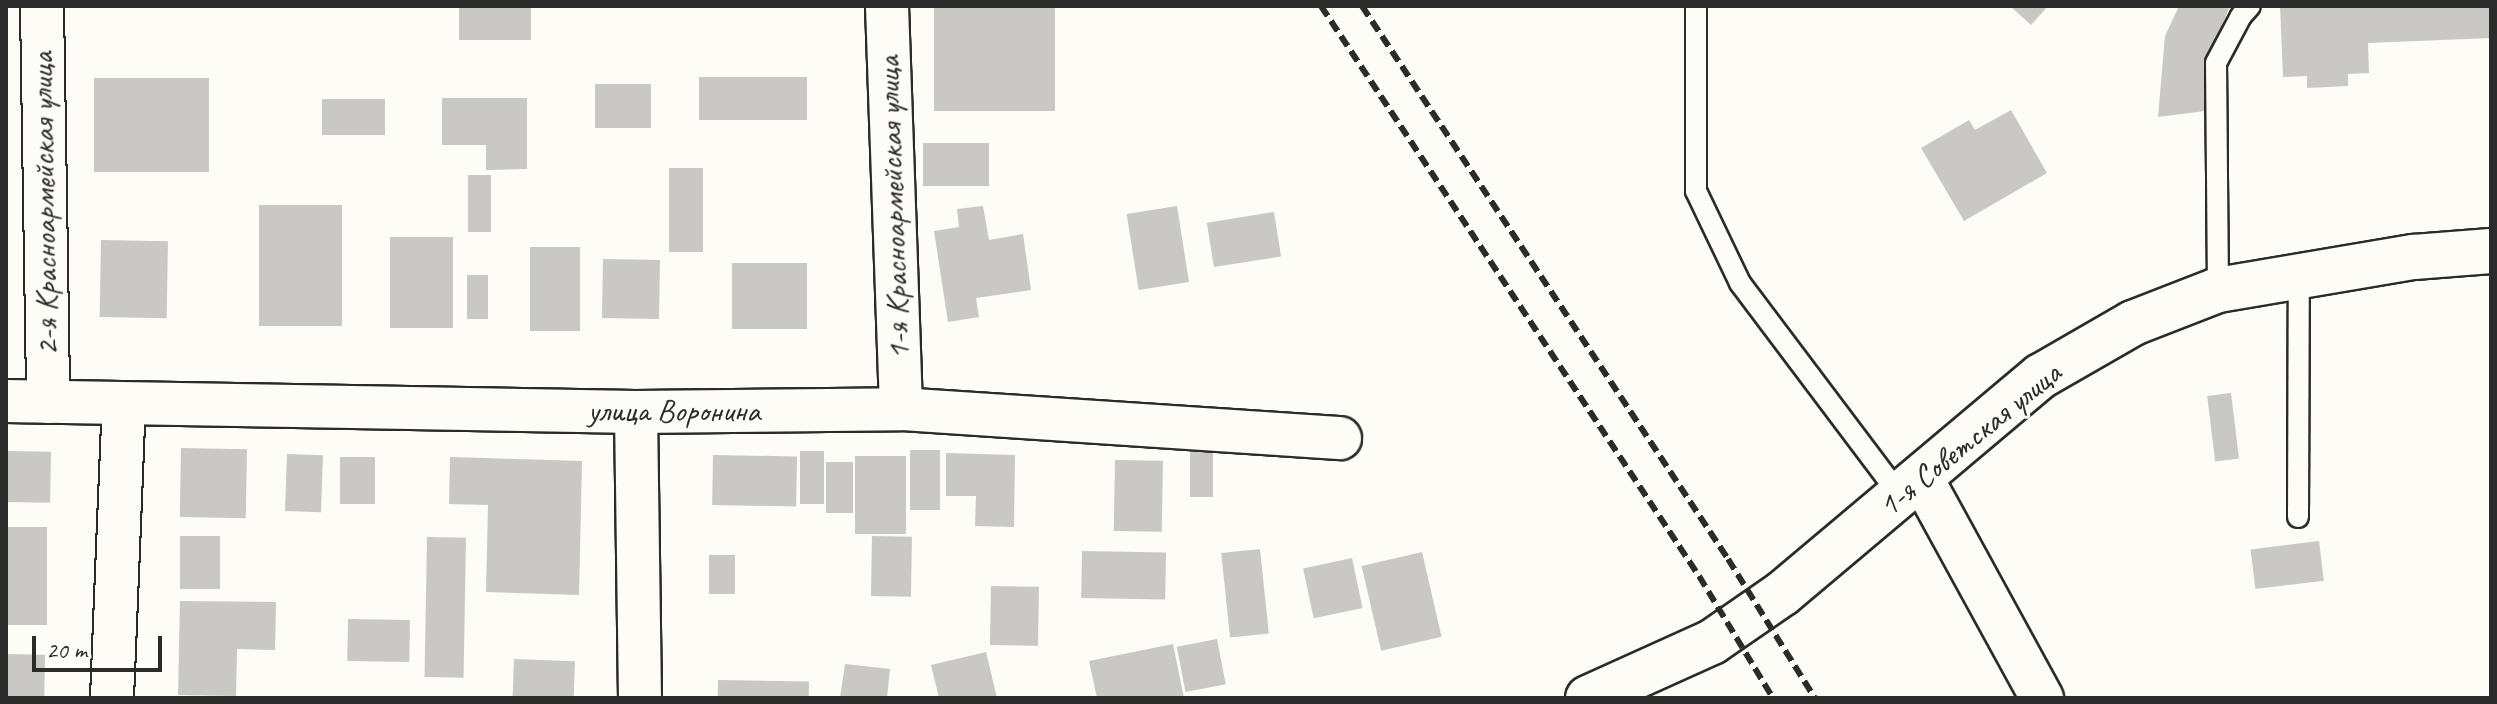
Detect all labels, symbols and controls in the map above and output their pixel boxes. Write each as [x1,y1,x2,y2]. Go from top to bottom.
street label: 2-я Красноармейская улица [23,51,67,357]
street label: 1-я Красноармейская улица [869,54,919,362]
street label: 1-я Советская улица [1869,353,2071,527]
street label: улица Воронина [588,392,760,430]
scale bar [36,620,166,670]
text: 20 m [46,635,87,665]

